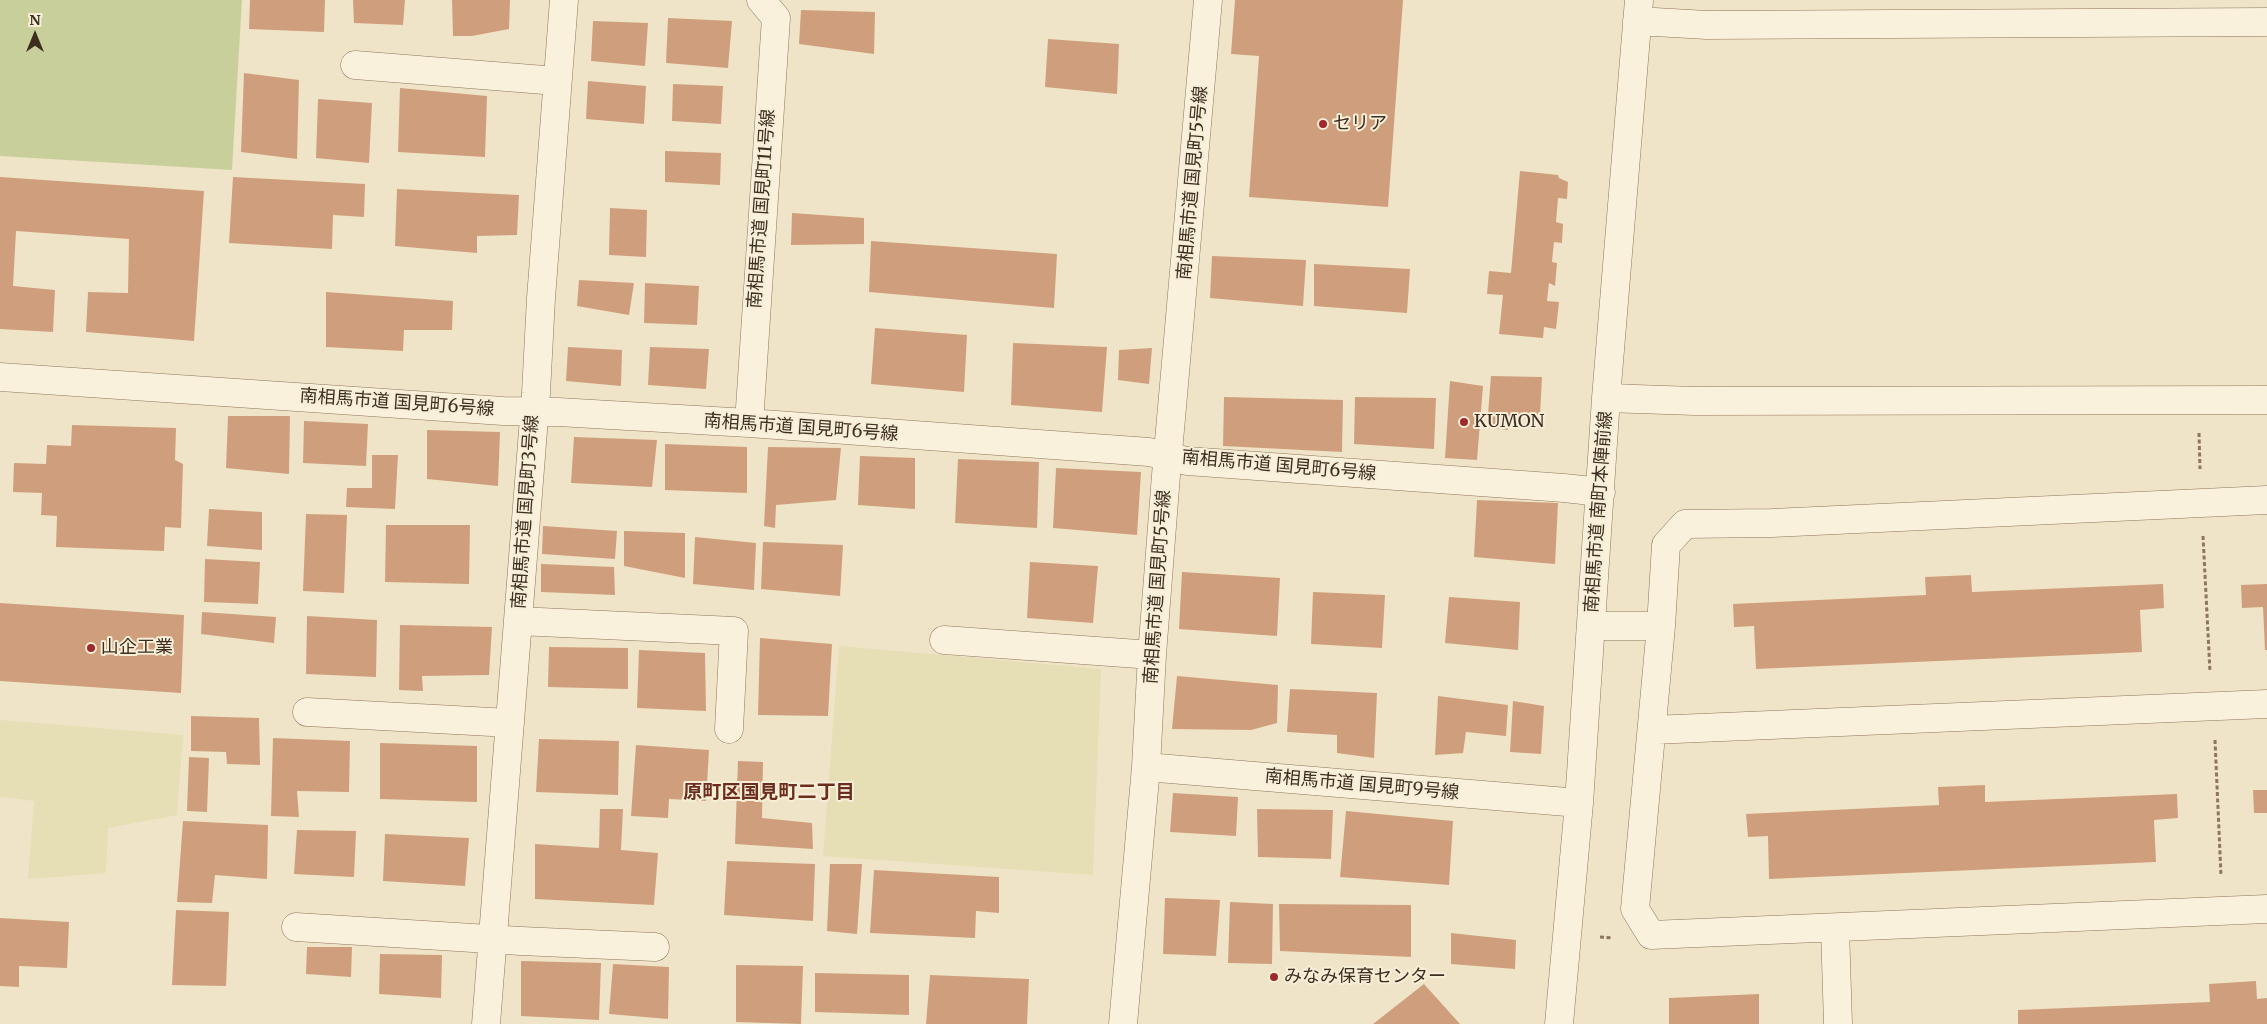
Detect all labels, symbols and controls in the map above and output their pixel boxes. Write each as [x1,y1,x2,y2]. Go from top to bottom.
north arrow [10,10,60,60]
text: N [29,11,41,29]
street label: 南相馬市道 国見町5号線 [1174,85,1212,281]
street label: 南相馬市道 国見町11号線 [744,108,780,310]
place label: セリア [1333,113,1387,135]
marker: セリア [1317,118,1329,130]
street label: 南相馬市道 国見町6号線 [299,385,495,421]
street label: 南相馬市道 国見町6号線 [703,410,899,446]
street label: 南相馬市道 南町本陣前線 [1581,410,1617,614]
place label: KUMON [1474,411,1544,433]
street label: 南相馬市道 国見町3号線 [508,414,544,610]
marker: KUMON [1458,416,1470,428]
street label: 南相馬市道 国見町6号線 [1181,447,1377,485]
street label: 南相馬市道 国見町5号線 [1140,489,1176,685]
place label: 山企工業 [101,637,173,659]
marker: 山企工業 [85,642,97,654]
street label: 南相馬市道 国見町9号線 [1264,766,1460,804]
district label: 原町区国見町二丁目 [684,782,854,804]
place label: みなみ保育センター [1284,966,1446,988]
marker: みなみ保育センター [1268,971,1280,983]

